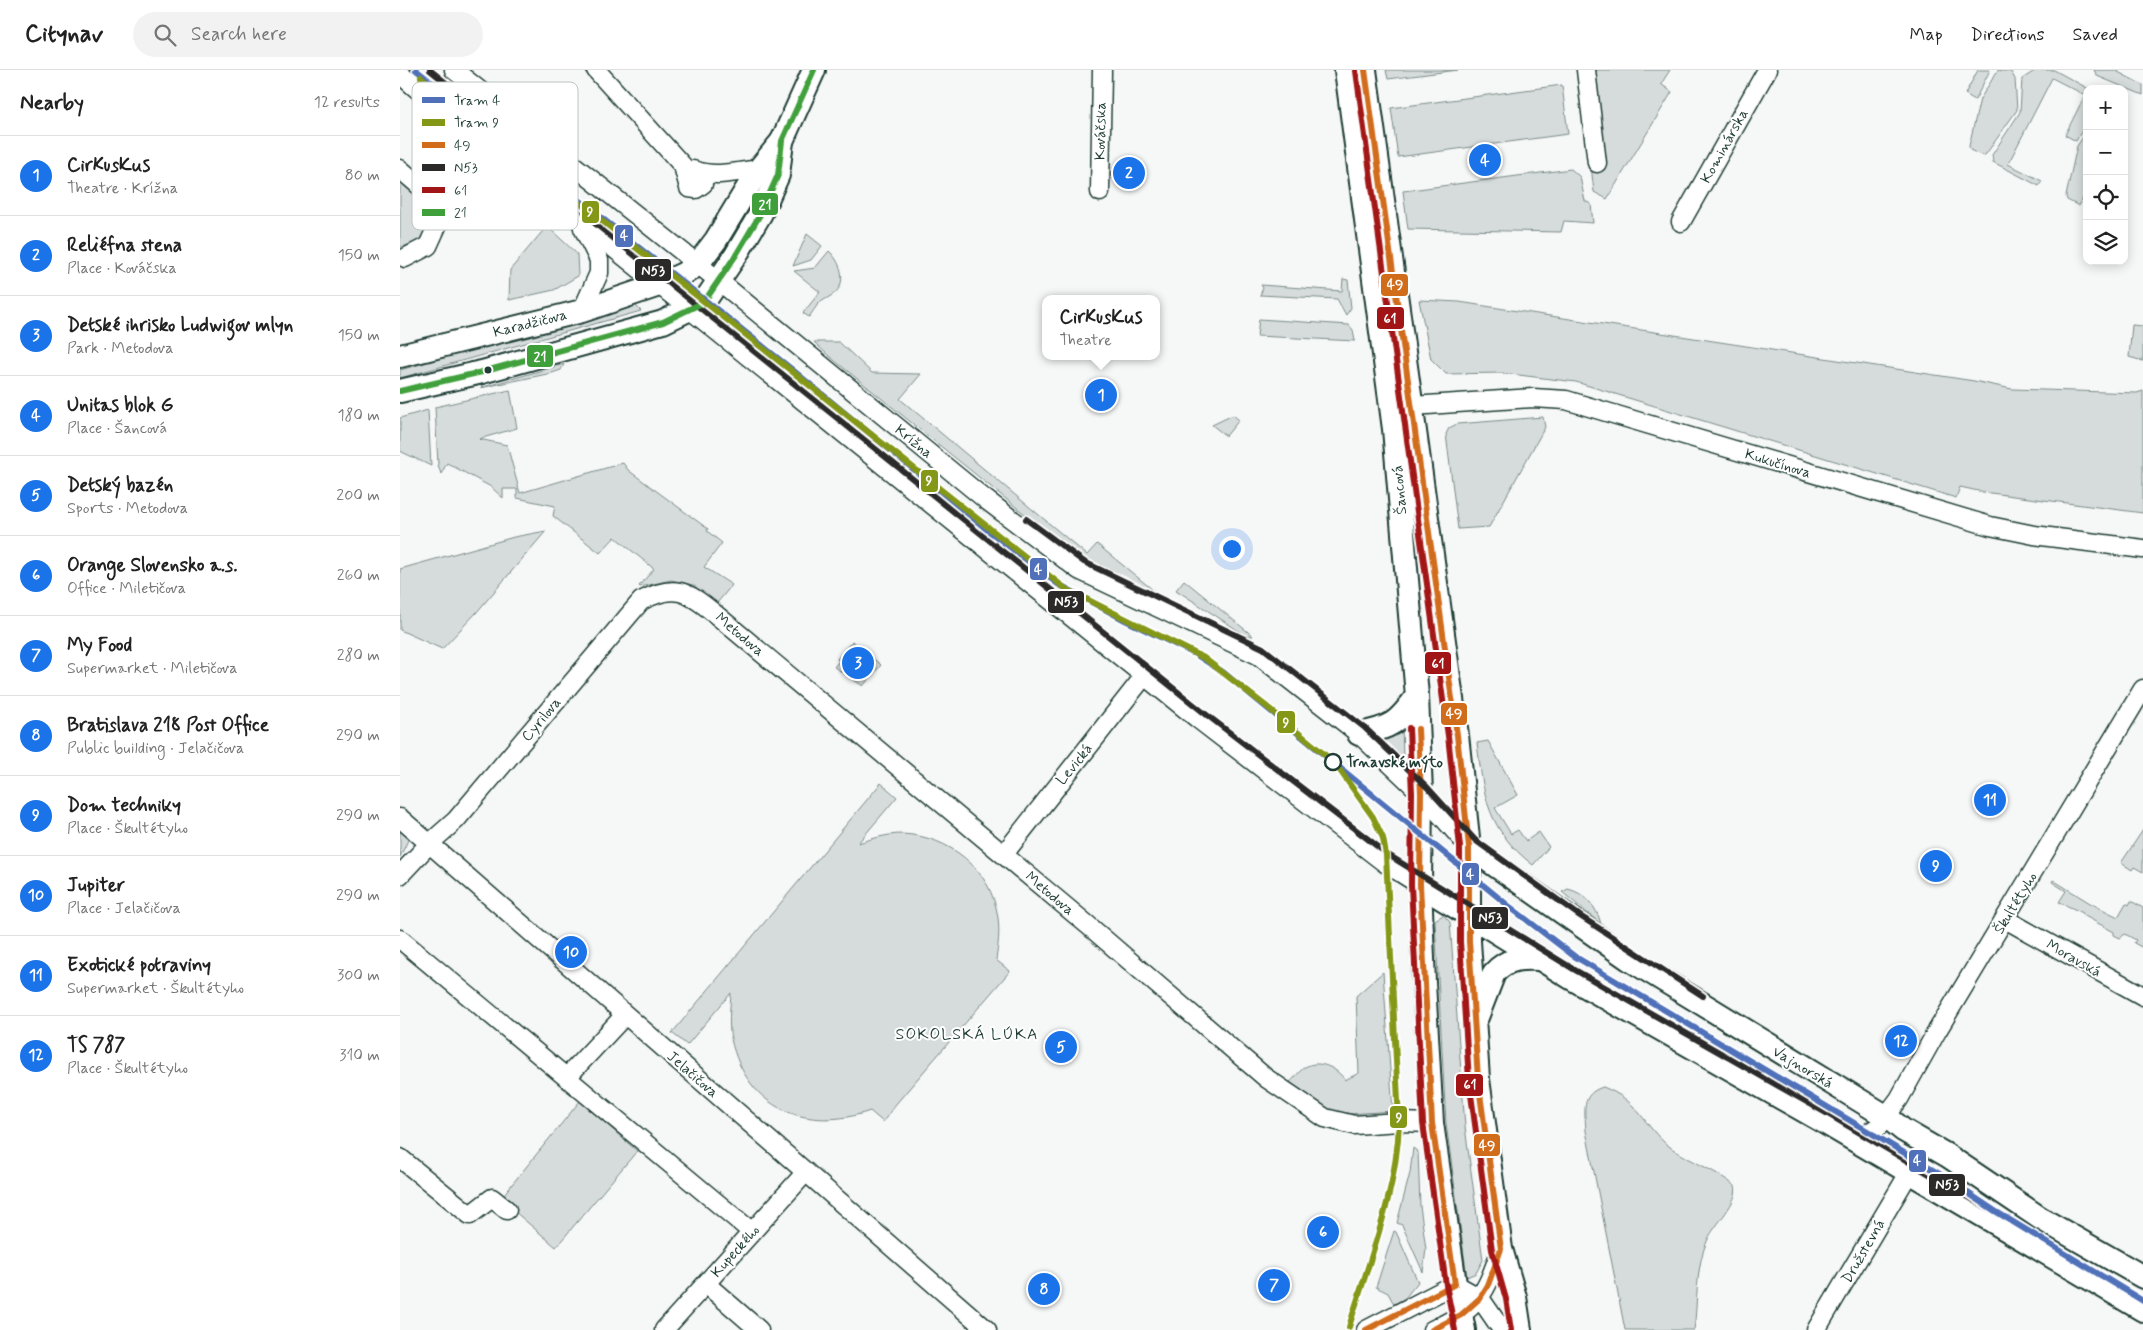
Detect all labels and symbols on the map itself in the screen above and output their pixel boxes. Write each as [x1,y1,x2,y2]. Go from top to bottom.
legend [412,82,578,230]
text: Tram 4 [454,92,500,110]
street label: Kováčska [1090,101,1112,160]
street label: Kominárska [1696,106,1754,187]
text: Tram 9 [454,114,499,132]
text: 49 [454,137,471,155]
pin: 4 [1469,141,1501,179]
pin: 2 [1113,154,1145,192]
text: N53 [454,159,478,177]
text: 61 [454,182,467,200]
line badge: 21 [751,192,779,216]
text: 21 [759,196,771,214]
line badge: 9 [581,200,600,224]
text: 9 [587,203,594,221]
text: 21 [454,204,467,222]
line badge: 4 [614,224,634,248]
text: 4 [620,227,629,245]
line badge: N53 [634,258,672,282]
text: N53 [641,262,665,280]
line badge: 49 [1380,273,1409,297]
text: 49 [1387,276,1403,294]
street label: Karadžičova [491,305,570,343]
line badge: 61 [1376,306,1405,330]
text: 61 [1383,310,1397,328]
line badge: 21 [526,344,554,368]
text: 21 [534,348,546,366]
unlabelled marker [483,365,493,375]
pin: 1 [1085,376,1117,414]
street label: Krížna [890,420,937,463]
street label: Kukučínova [1742,444,1814,484]
street label: Šancová [1388,464,1412,515]
line badge: 9 [920,469,939,493]
text: 9 [926,472,933,490]
your location [1219,536,1245,562]
line badge: 4 [1029,557,1048,581]
text: 4 [1034,561,1043,579]
line badge: N53 [1047,590,1085,614]
text: N53 [1054,593,1078,611]
street label: Metodova [711,608,768,661]
pin: 3 [842,644,874,682]
line badge: 61 [1424,651,1452,675]
text: 61 [1431,655,1445,673]
street label: Cyrilova [517,693,566,746]
line badge: 49 [1440,702,1468,726]
text: 49 [1446,705,1462,723]
line badge: 9 [1276,710,1296,734]
text: 9 [1283,714,1290,732]
street label: Levická [1052,740,1098,790]
marker: Trnavské mýto [1324,753,1342,771]
place label: Trnavské mýto [1346,753,1443,773]
pin: 11 [1974,781,2006,819]
pin: 9 [1920,847,1952,885]
line badge: 4 [1461,862,1480,886]
text: 4 [1466,866,1475,884]
street label: Metodova [1021,867,1078,920]
street label: Škultétyho [1990,869,2042,938]
line badge: N53 [1471,906,1509,930]
text: N53 [1478,909,1502,927]
pin: 10 [555,933,587,971]
street label: Moravská [2042,935,2105,983]
pin: 12 [1885,1022,1917,1060]
district label: SOKOLSKÁ LÚKA [896,1024,1038,1045]
pin: 5 [1045,1028,1077,1066]
street label: Vajnorská [1768,1042,1837,1094]
street label: Jelačičova [662,1047,723,1103]
line badge: 61 [1455,1073,1484,1097]
text: 61 [1463,1076,1477,1094]
line badge: 9 [1389,1105,1408,1129]
text: 9 [1396,1109,1403,1127]
line badge: 49 [1473,1133,1501,1157]
text: 49 [1479,1137,1495,1155]
line badge: 4 [1908,1149,1927,1173]
text: 4 [1913,1152,1922,1170]
line badge: N53 [1928,1173,1966,1197]
text: N53 [1935,1176,1959,1194]
pin: 6 [1307,1213,1339,1251]
street label: Družstevná [1837,1216,1890,1287]
street label: Kupeckého [707,1221,765,1282]
pin: 7 [1258,1266,1290,1304]
pin: 8 [1028,1270,1060,1308]

